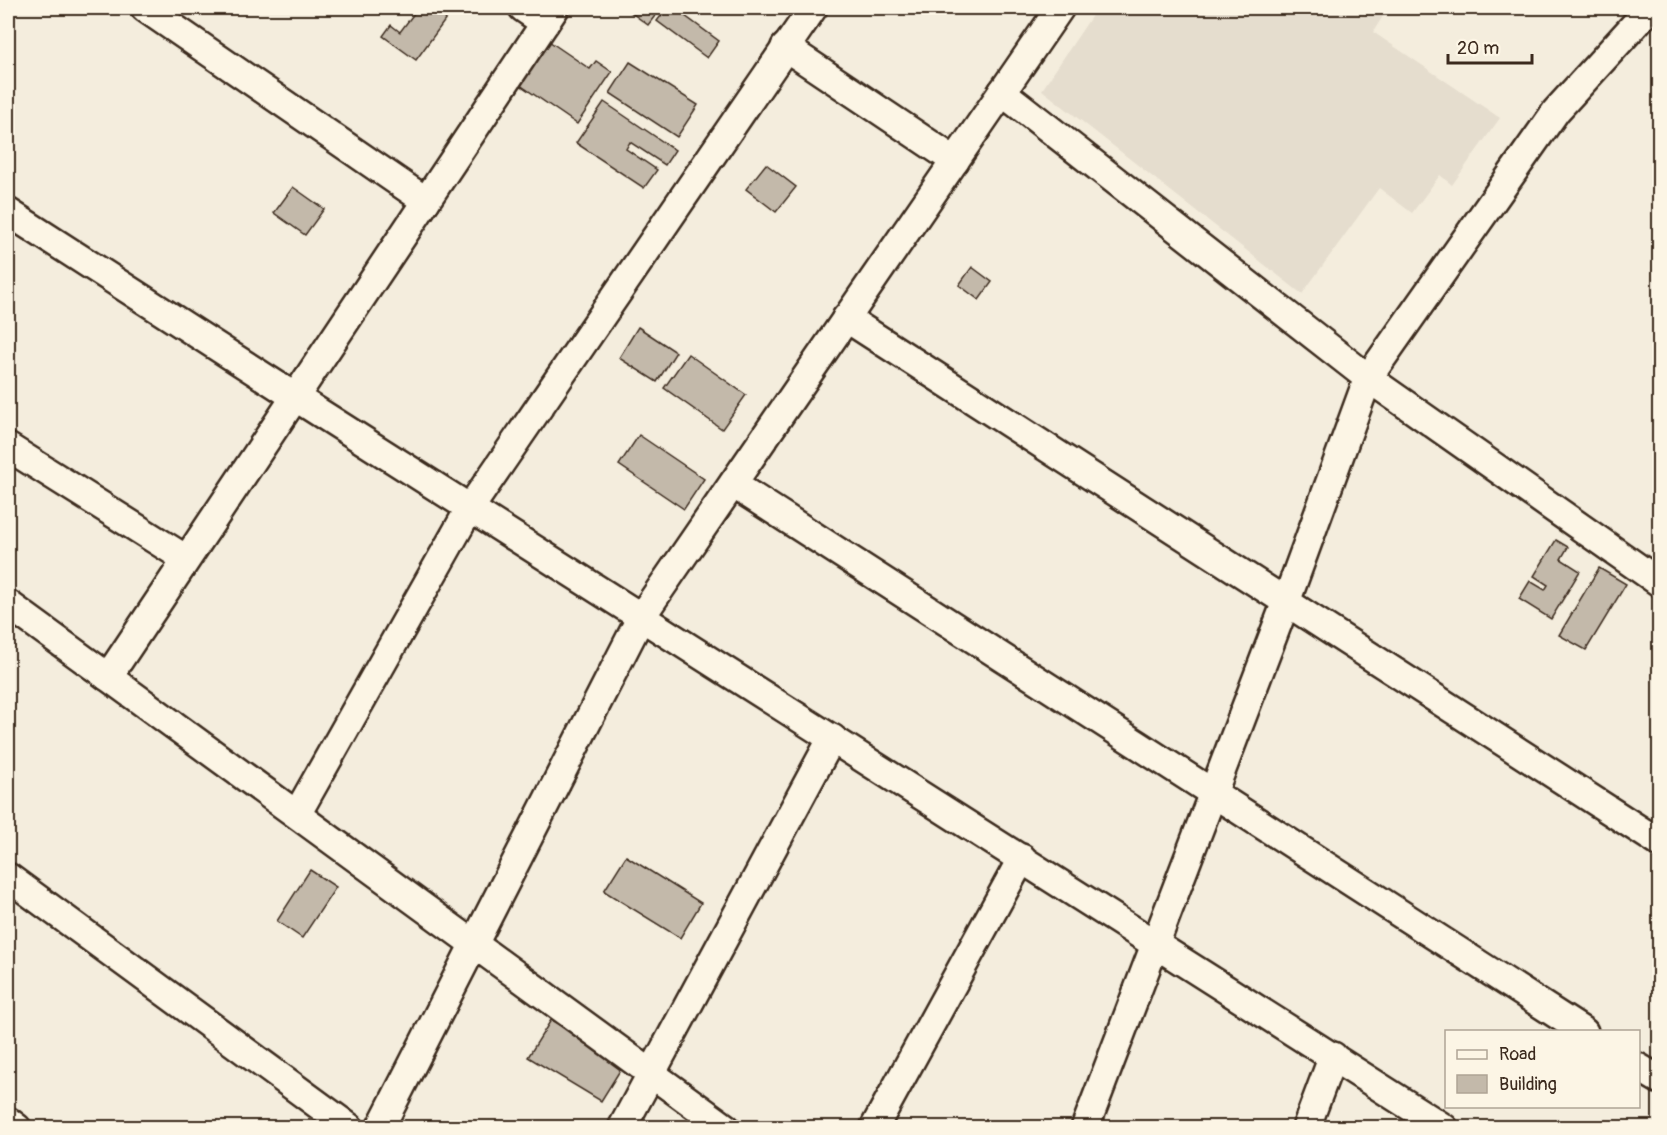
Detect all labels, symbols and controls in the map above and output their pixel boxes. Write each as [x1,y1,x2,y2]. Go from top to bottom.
scale bar [1448,27,1532,65]
text: 20 m [1457,37,1499,60]
legend [1445,1030,1640,1108]
text: Road [1499,1043,1536,1066]
text: Building [1499,1073,1557,1096]

